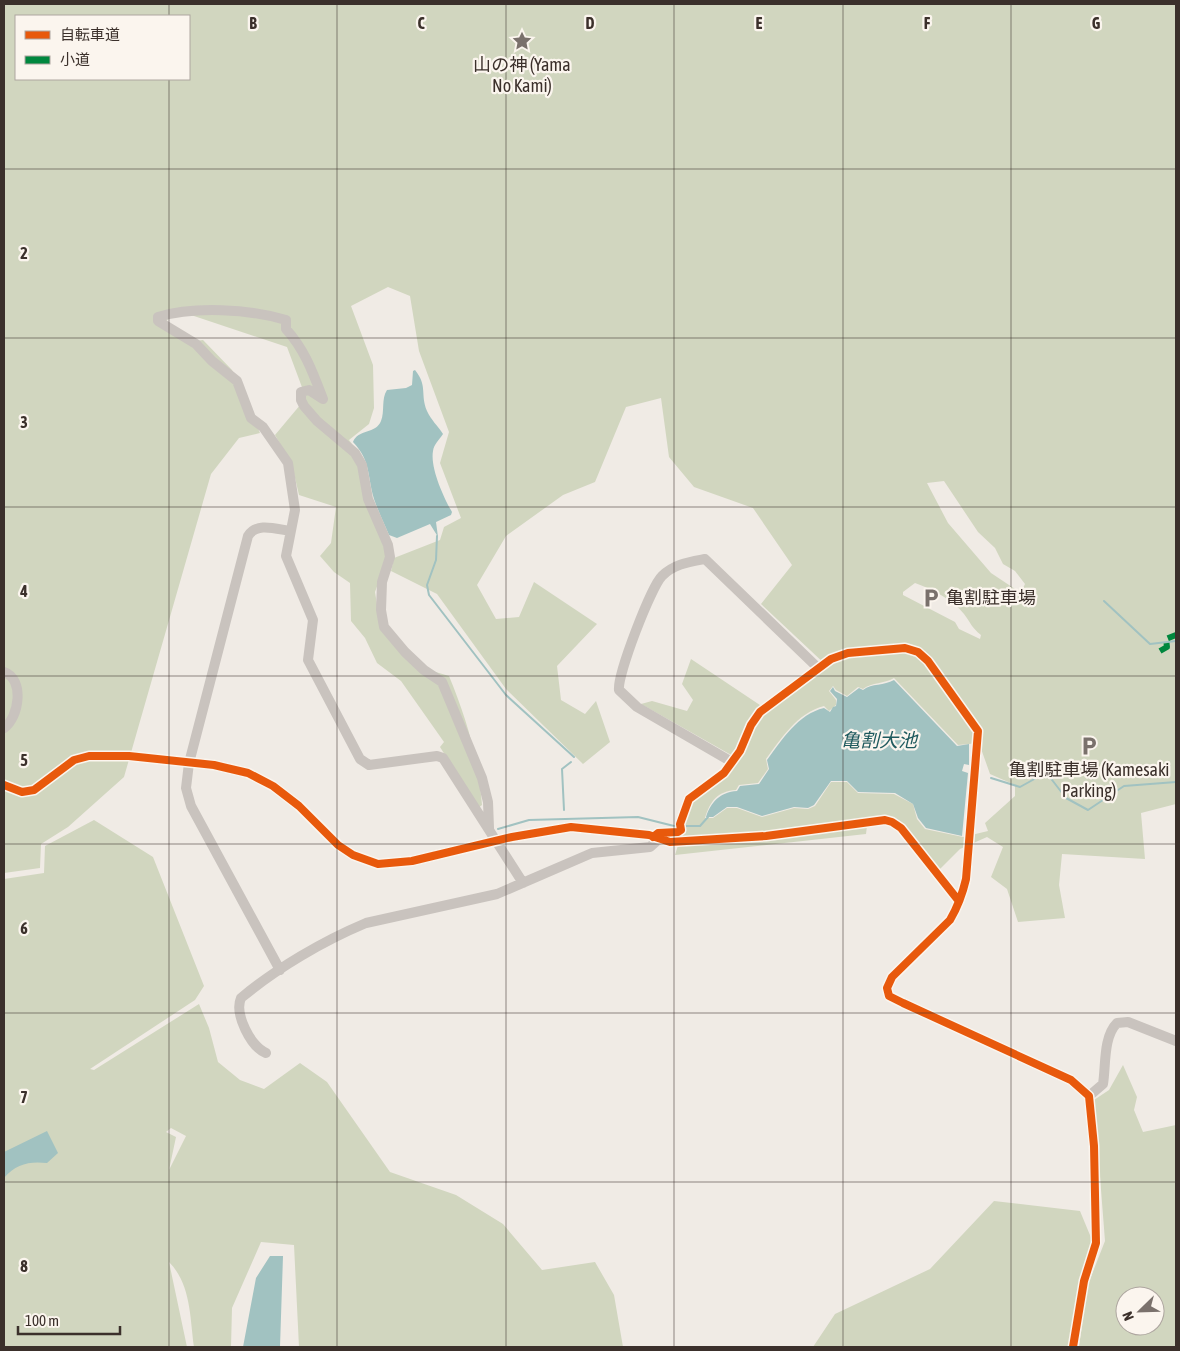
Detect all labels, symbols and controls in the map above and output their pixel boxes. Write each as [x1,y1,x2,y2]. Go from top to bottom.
text: B [249,14,257,32]
text: C [417,14,425,32]
text: D [586,14,595,32]
text: E [756,14,763,32]
text: F [924,14,931,32]
text: G [1092,14,1101,32]
legend [15,15,190,80]
text: 自転車道 [60,26,120,43]
place icon: 山の神 (Yama No Kami) [511,30,533,52]
text: 小道 [60,51,90,68]
place label: 山の神 (Yama No Kami) [473,54,571,96]
text: 2 [20,244,28,262]
text: 3 [20,413,28,431]
text: 4 [19,582,28,600]
parking icon: 亀割駐車場 [920,587,942,609]
place label: 亀割駐車場 [946,587,1036,608]
water label: 亀割大池 [841,729,919,751]
parking icon: 亀割駐車場 (Kamesaki Parking) [1078,735,1100,757]
text: 5 [20,751,28,769]
place label: 亀割駐車場 (Kamesaki Parking) [1009,759,1170,801]
text: 6 [20,919,28,937]
text: 7 [20,1088,28,1106]
text: 8 [20,1257,28,1275]
north arrow [1115,1286,1165,1336]
scale bar [18,1304,120,1336]
text: N [1119,1309,1137,1323]
text: 100 m [25,1312,59,1329]

